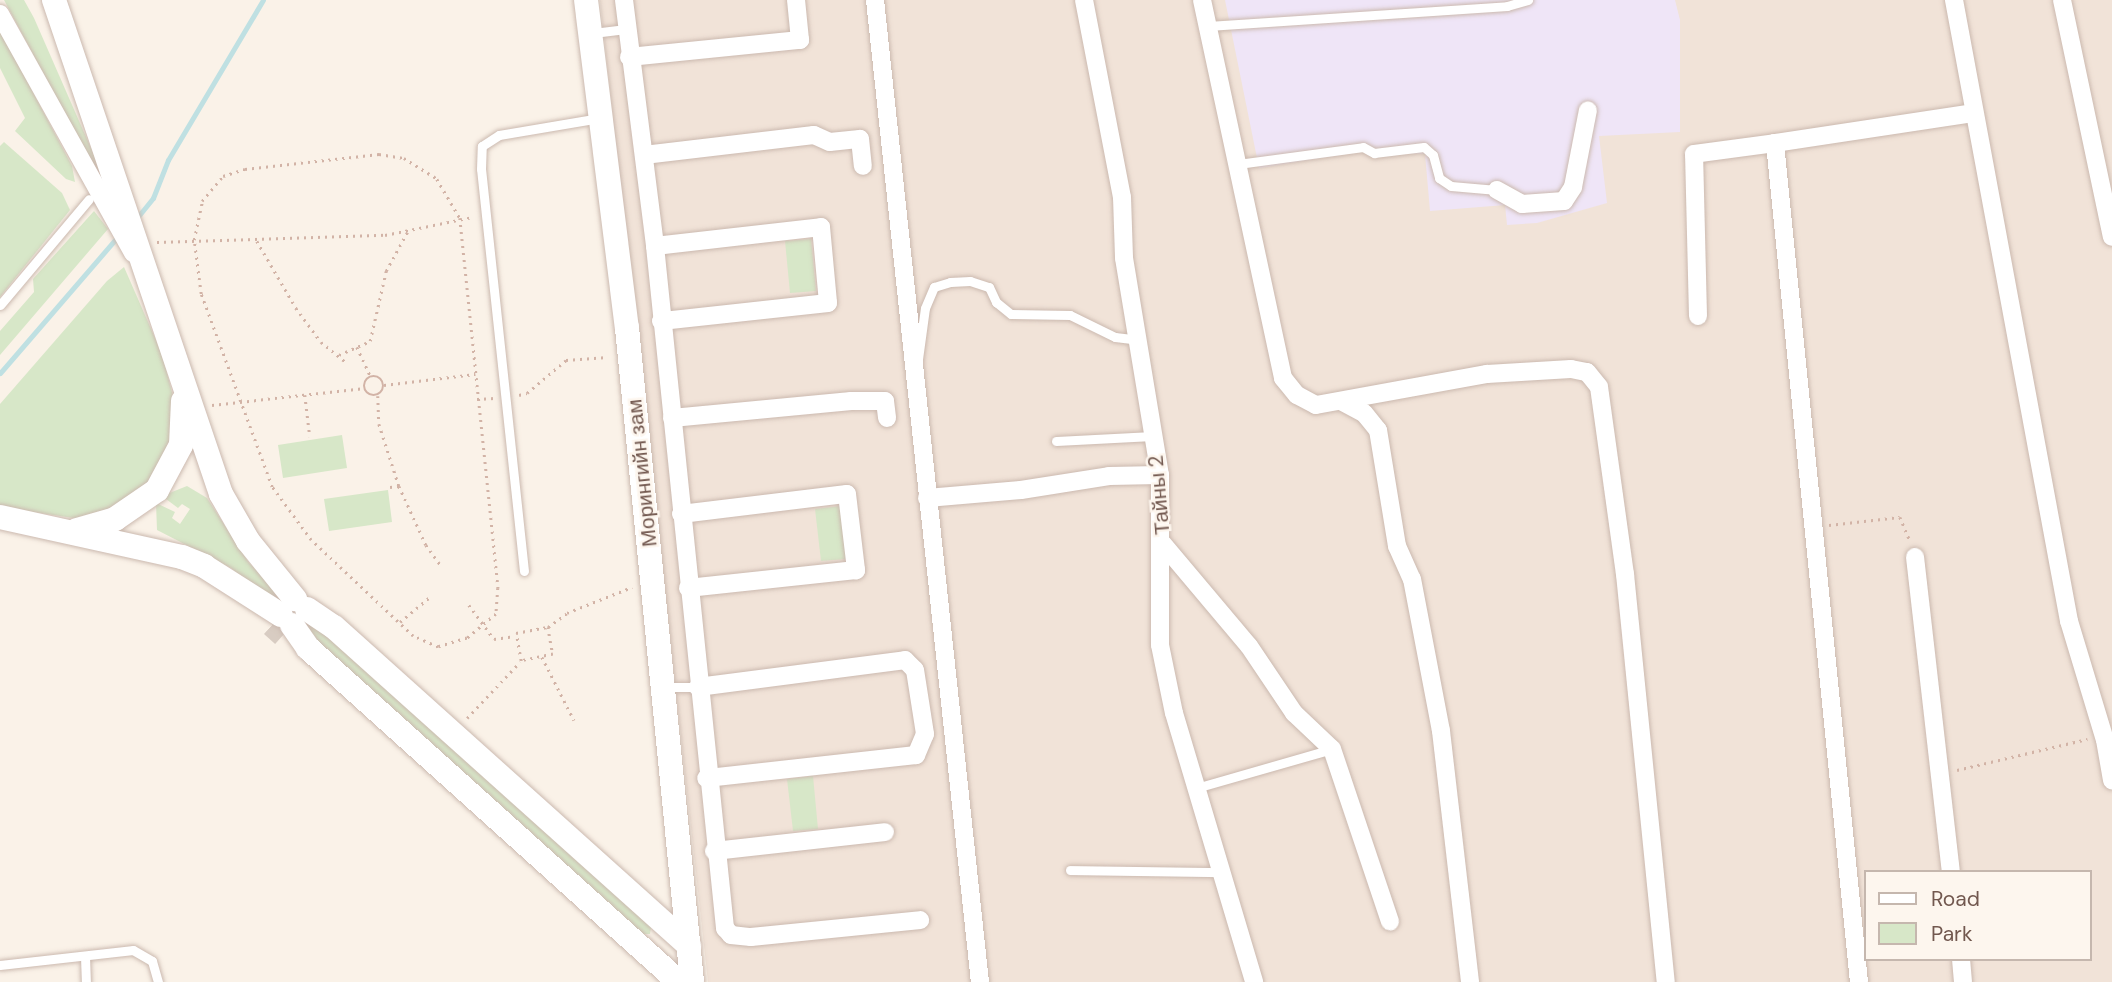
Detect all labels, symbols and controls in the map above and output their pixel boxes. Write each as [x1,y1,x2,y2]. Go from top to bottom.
street label: Морингийн зам [622,398,662,548]
street label: Тайны 2 [1143,454,1175,536]
legend [1864,870,2091,961]
text: Road [1931,885,1980,913]
text: Park [1931,920,1972,948]

